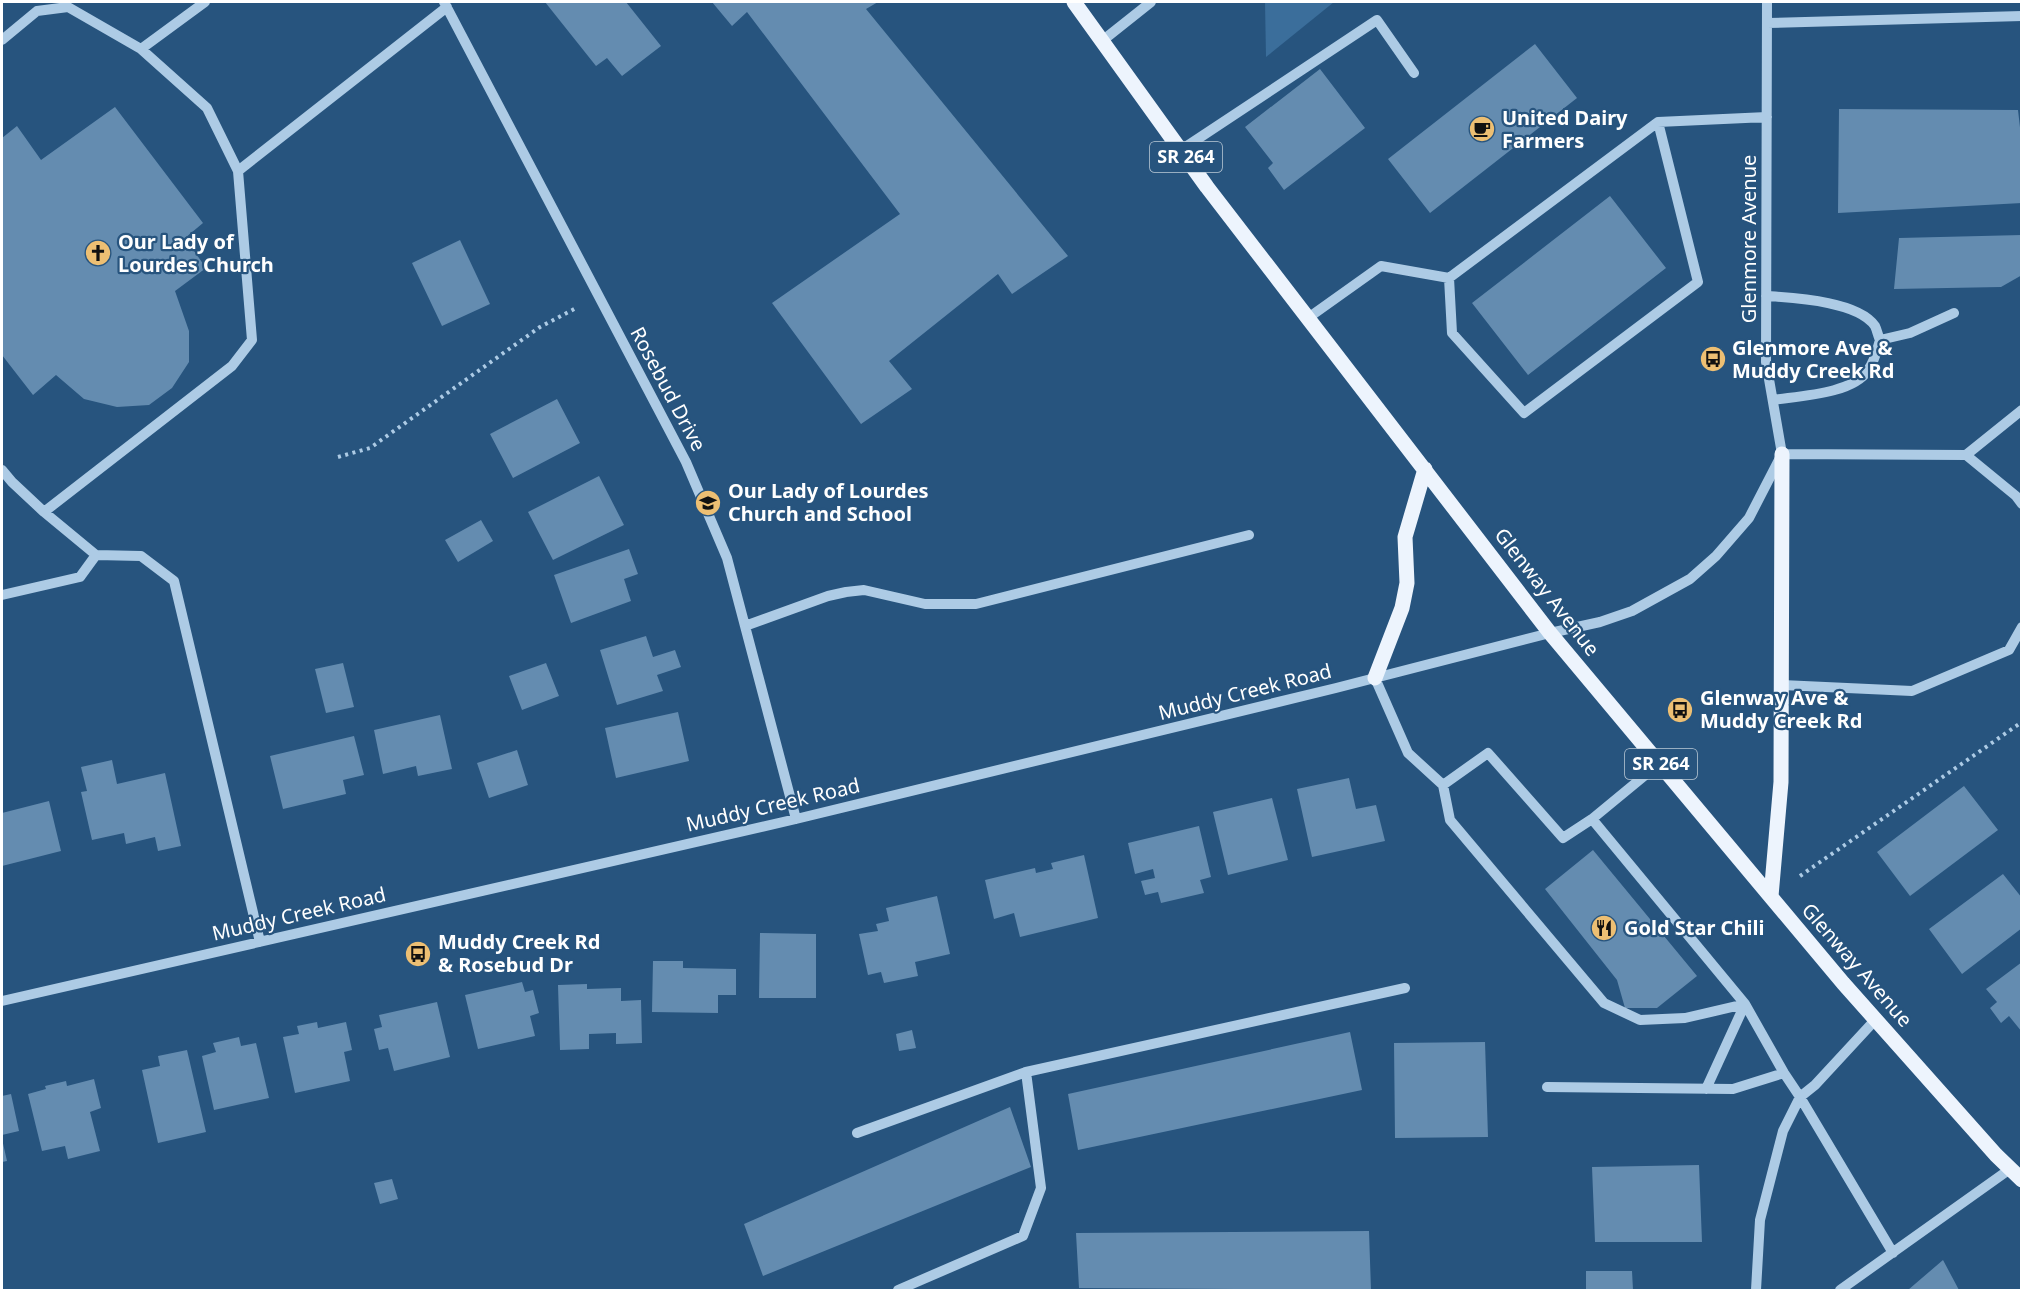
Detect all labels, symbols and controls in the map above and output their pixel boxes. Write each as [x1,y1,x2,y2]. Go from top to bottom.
place label: United Dairy Farmers [1502,104,1628,154]
cafe icon: United Dairy Farmers [1467,114,1497,144]
road number: SR 264 [1150,142,1222,172]
street label: Glenmore Avenue [1735,155,1762,323]
place label: Our Lady of Lourdes Church [118,228,274,278]
church icon: Our Lady of Lourdes Church [83,238,113,268]
street label: Rosebud Drive [624,322,713,456]
place label: Glenmore Ave & Muddy Creek Rd [1732,334,1894,384]
bus stop icon: Glenmore Ave & Muddy Creek Rd [1698,344,1728,374]
place label: Our Lady of Lourdes Church and School [728,477,929,527]
school or university icon: Our Lady of Lourdes Church and School [693,488,723,518]
street label: Glenway Avenue [1489,522,1606,661]
street label: Muddy Creek Road [1155,657,1334,726]
place label: Glenway Ave & Muddy Creek Rd [1700,684,1862,734]
bus stop icon: Glenway Ave & Muddy Creek Rd [1665,695,1695,725]
road number: SR 264 [1625,749,1697,779]
street label: Muddy Creek Road [683,771,862,838]
street label: Muddy Creek Road [209,880,388,947]
street label: Glenway Avenue [1796,897,1919,1032]
restaurant icon: Gold Star Chili [1589,913,1619,943]
place label: Gold Star Chili [1624,914,1764,941]
place label: Muddy Creek Rd & Rosebud Dr [438,928,600,978]
bus stop icon: Muddy Creek Rd & Rosebud Dr [403,939,433,969]

